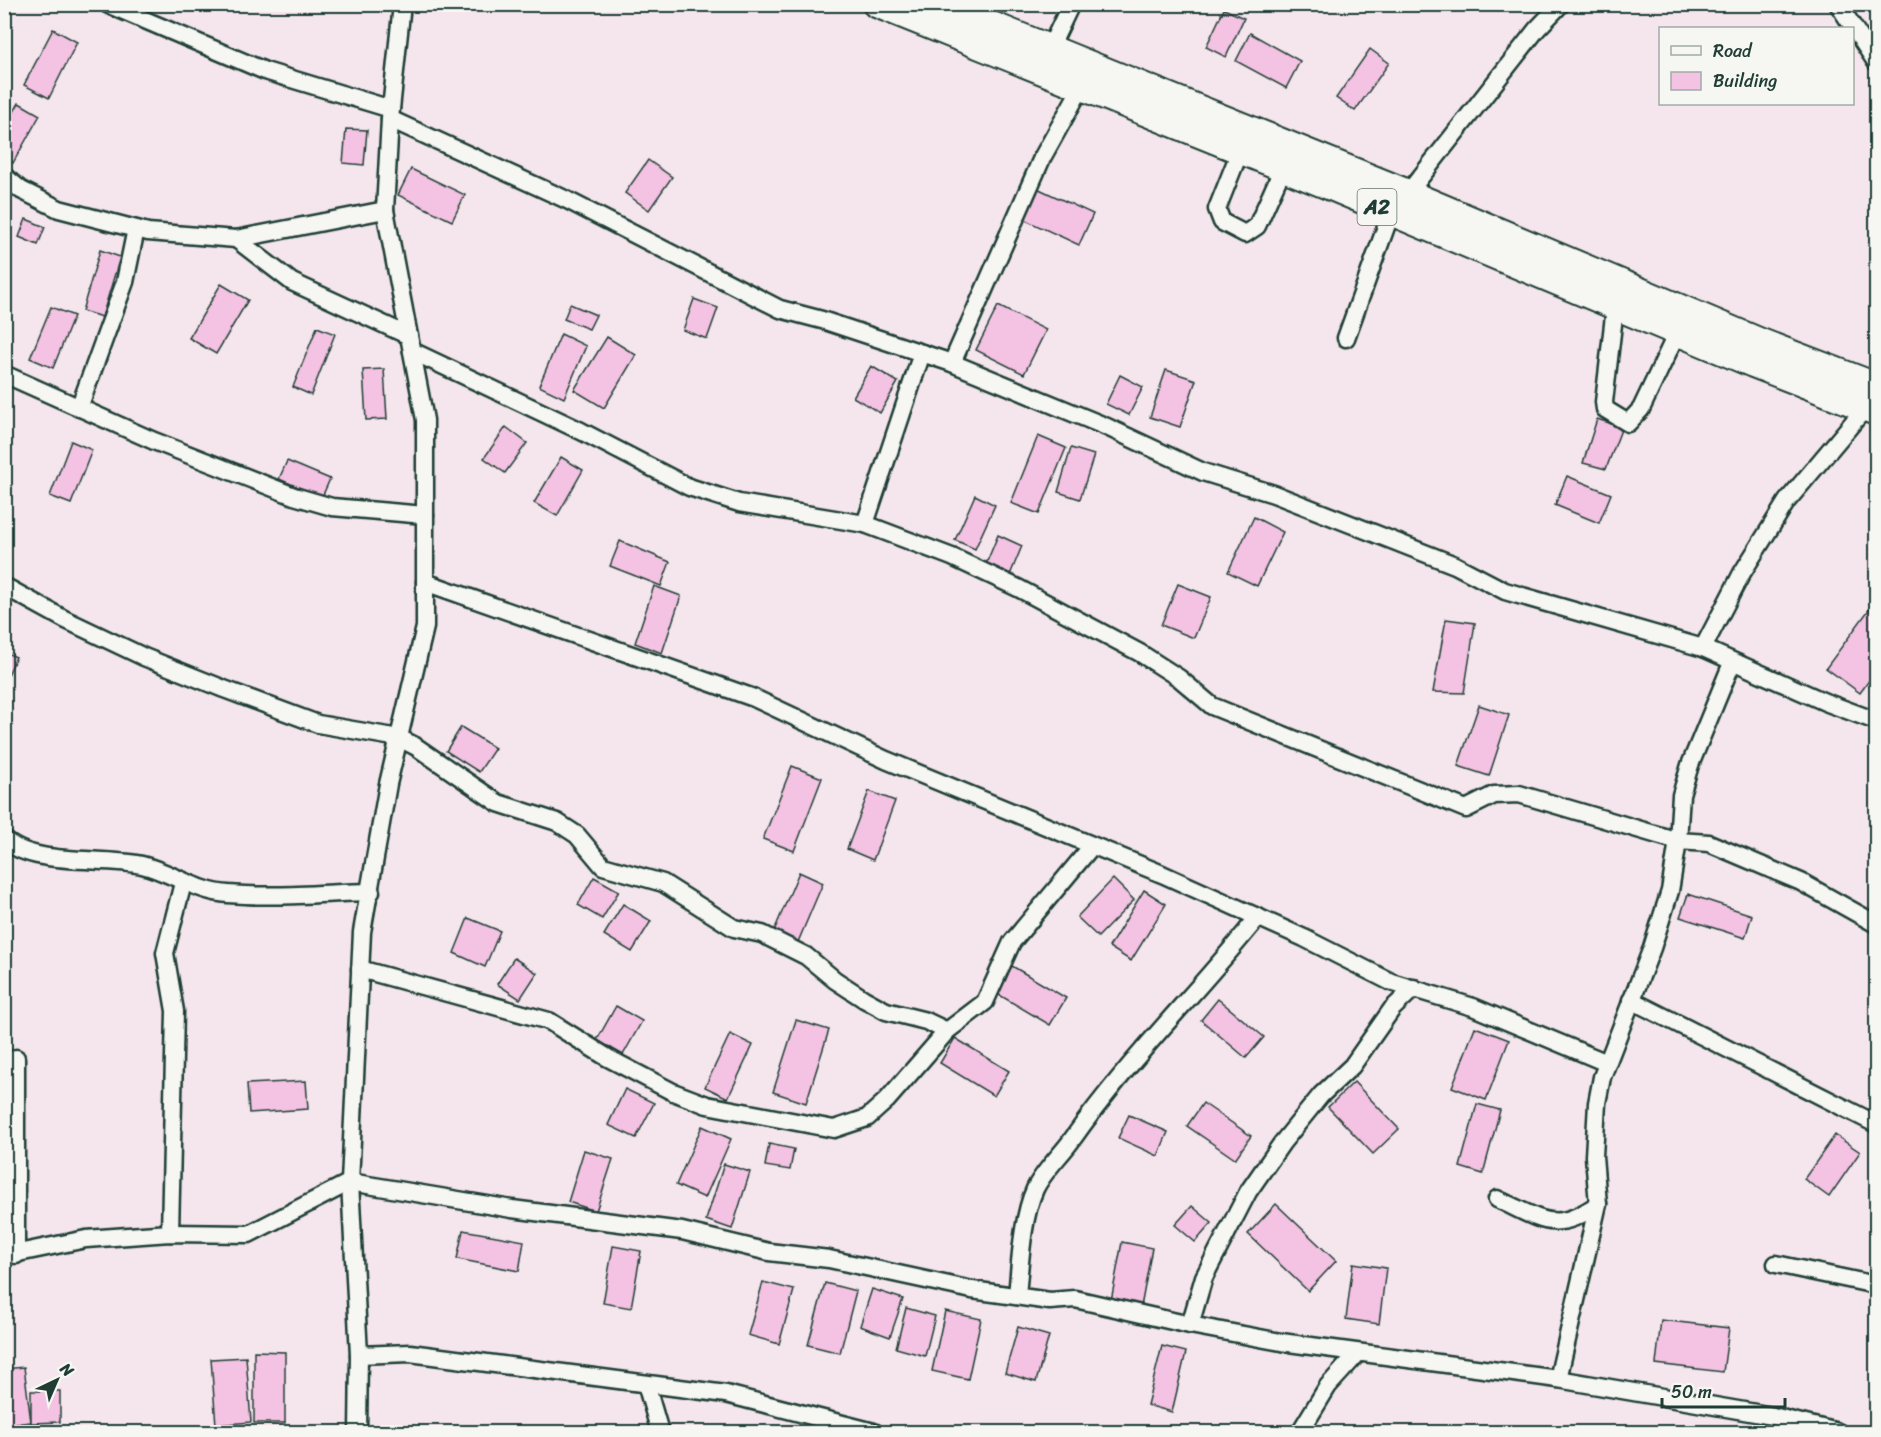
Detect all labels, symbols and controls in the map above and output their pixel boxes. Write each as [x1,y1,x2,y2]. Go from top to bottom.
legend [1659,27,1854,105]
text: Road [1713,35,1753,67]
text: Building [1713,65,1777,97]
road number: A2 [1358,189,1396,225]
north arrow [27,1350,87,1410]
text: N [52,1355,82,1384]
scale bar [1662,1371,1785,1409]
text: 50 m [1671,1376,1712,1408]

